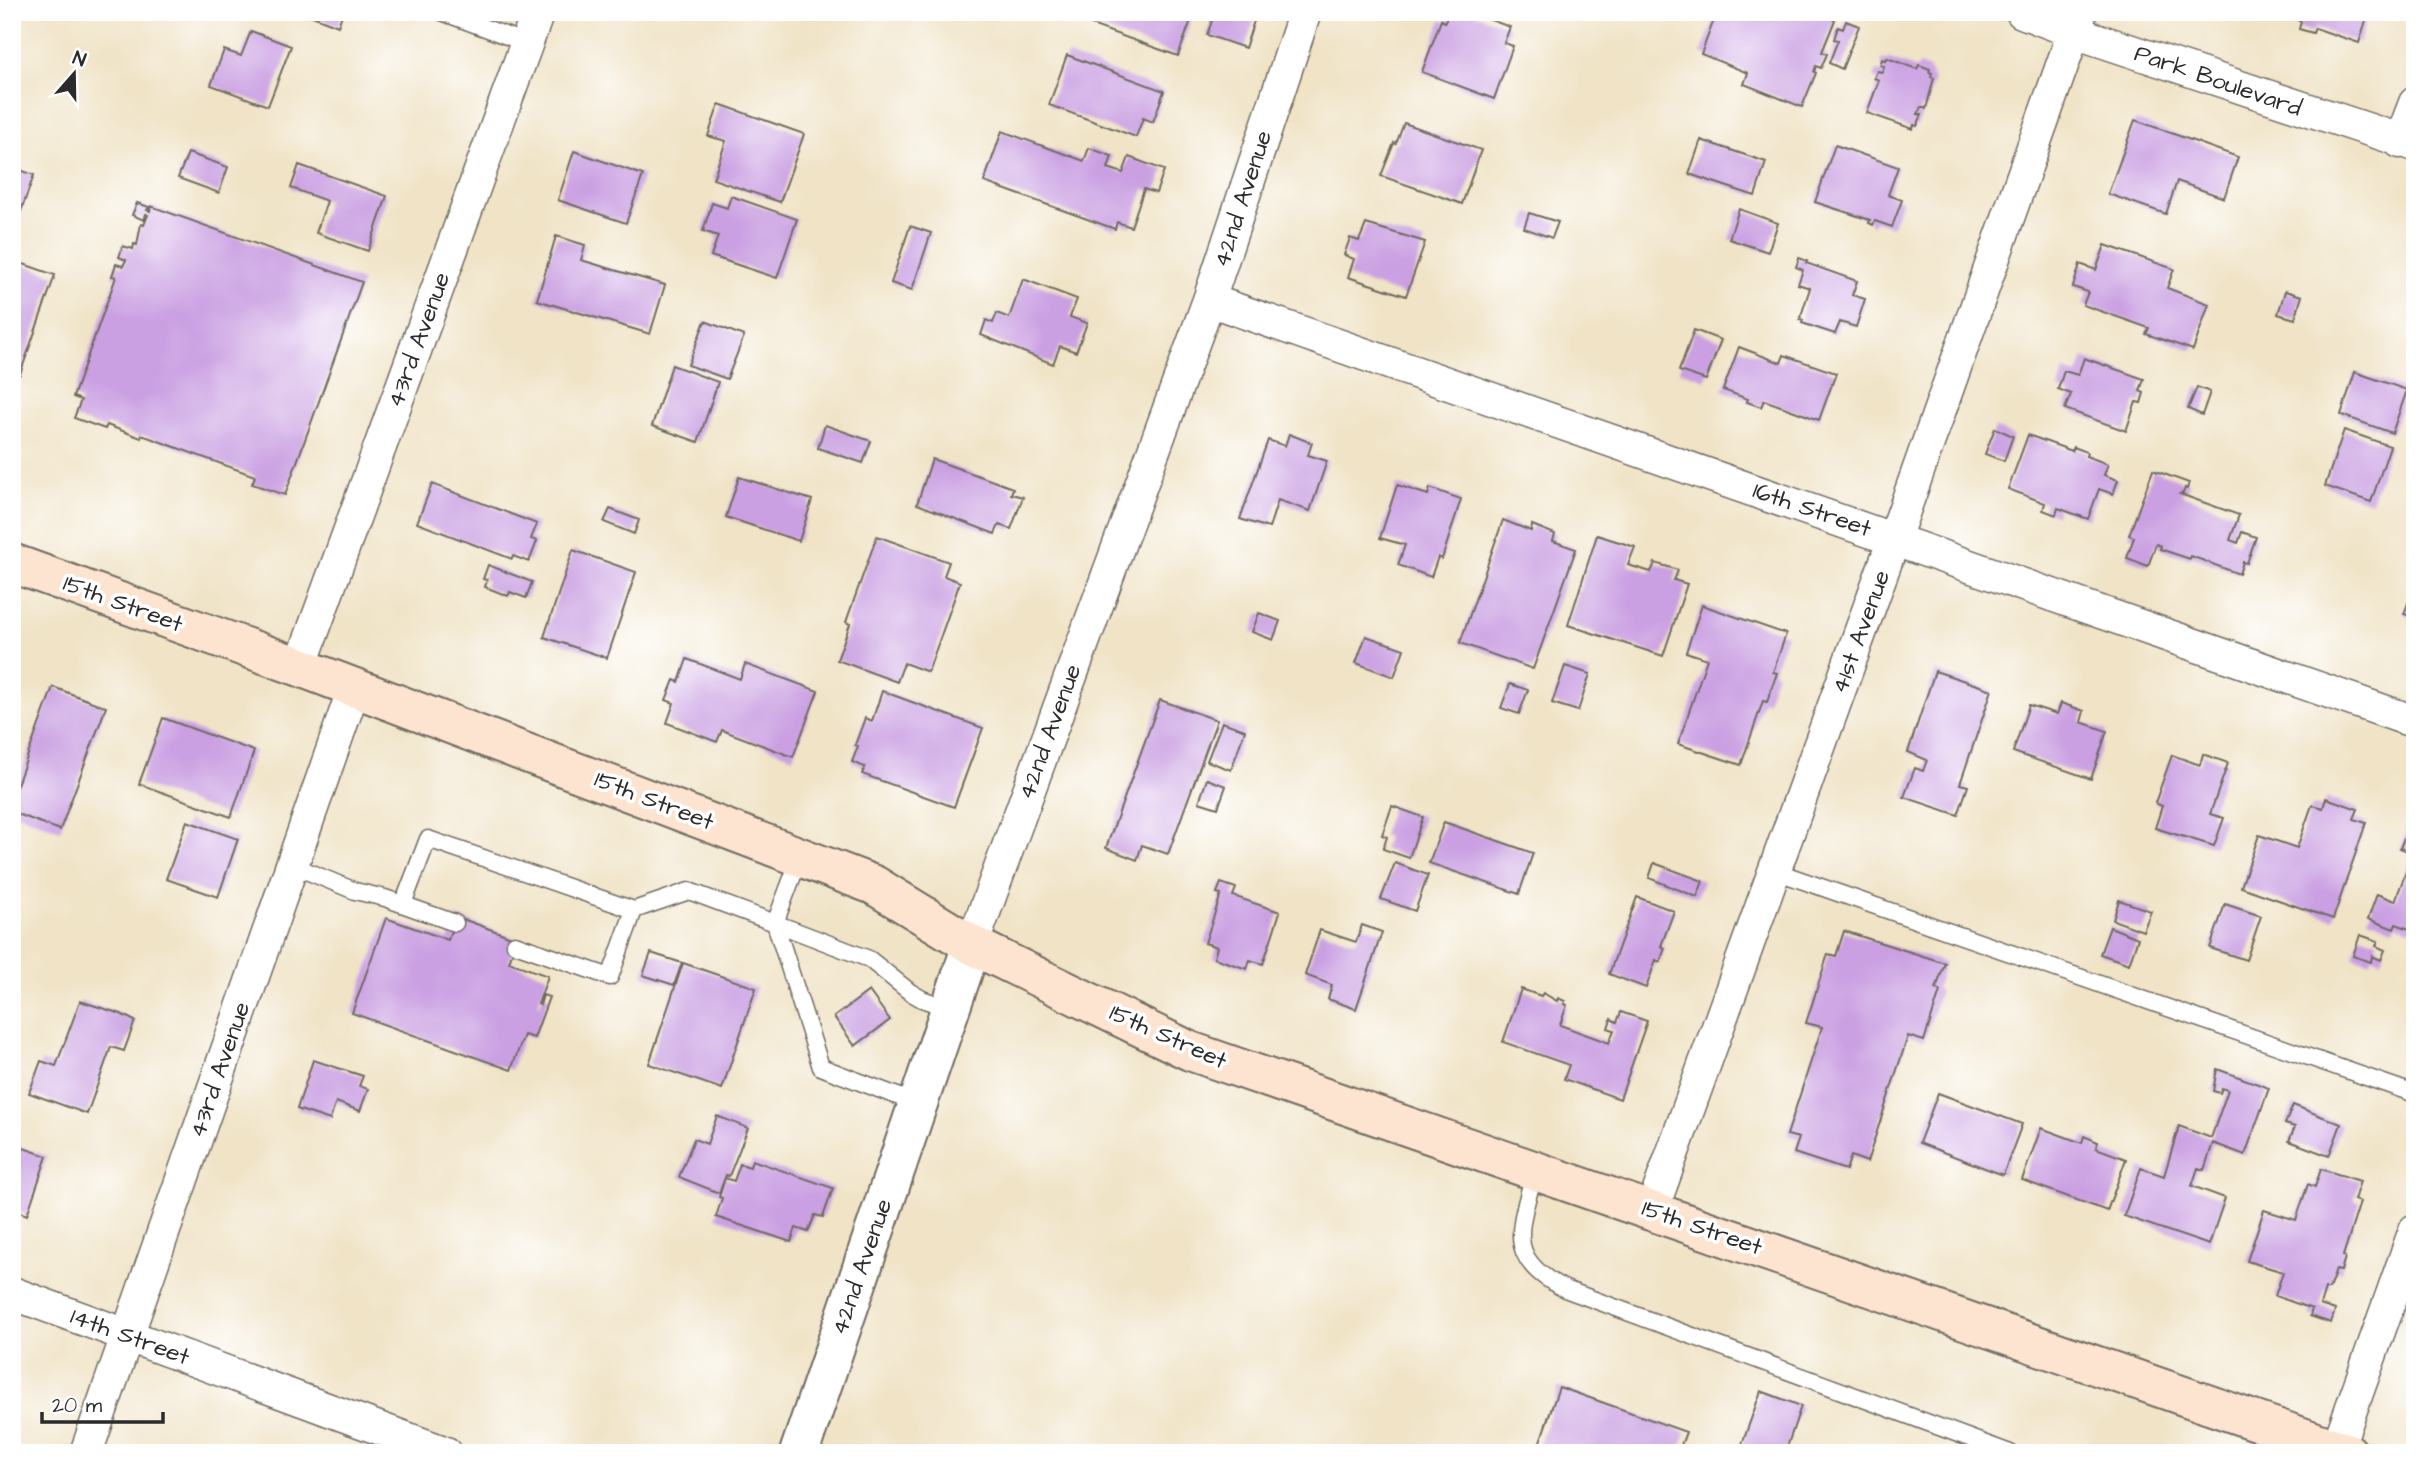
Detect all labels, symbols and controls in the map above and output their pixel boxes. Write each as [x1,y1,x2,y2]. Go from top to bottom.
street label: Park Boulevard [2130,36,2306,126]
north arrow [38,38,108,108]
text: N [69,45,90,74]
street label: 42nd Avenue [1205,126,1281,272]
street label: 43rd Avenue [379,268,459,412]
street label: 16th Street [1748,474,1876,546]
street label: 41st Avenue [1823,566,1899,698]
street label: 15th Street [58,567,188,642]
street label: 42nd Avenue [1010,659,1090,805]
street label: 15th Street [589,763,719,839]
street label: 15th Street [1104,996,1232,1078]
street label: 43rd Avenue [181,997,259,1143]
street label: 15th Street [1637,1192,1767,1265]
street label: 42nd Avenue [823,1194,901,1340]
street label: 14th Street [66,1300,195,1374]
scale bar [42,1381,163,1425]
text: 20 m [52,1391,103,1420]

